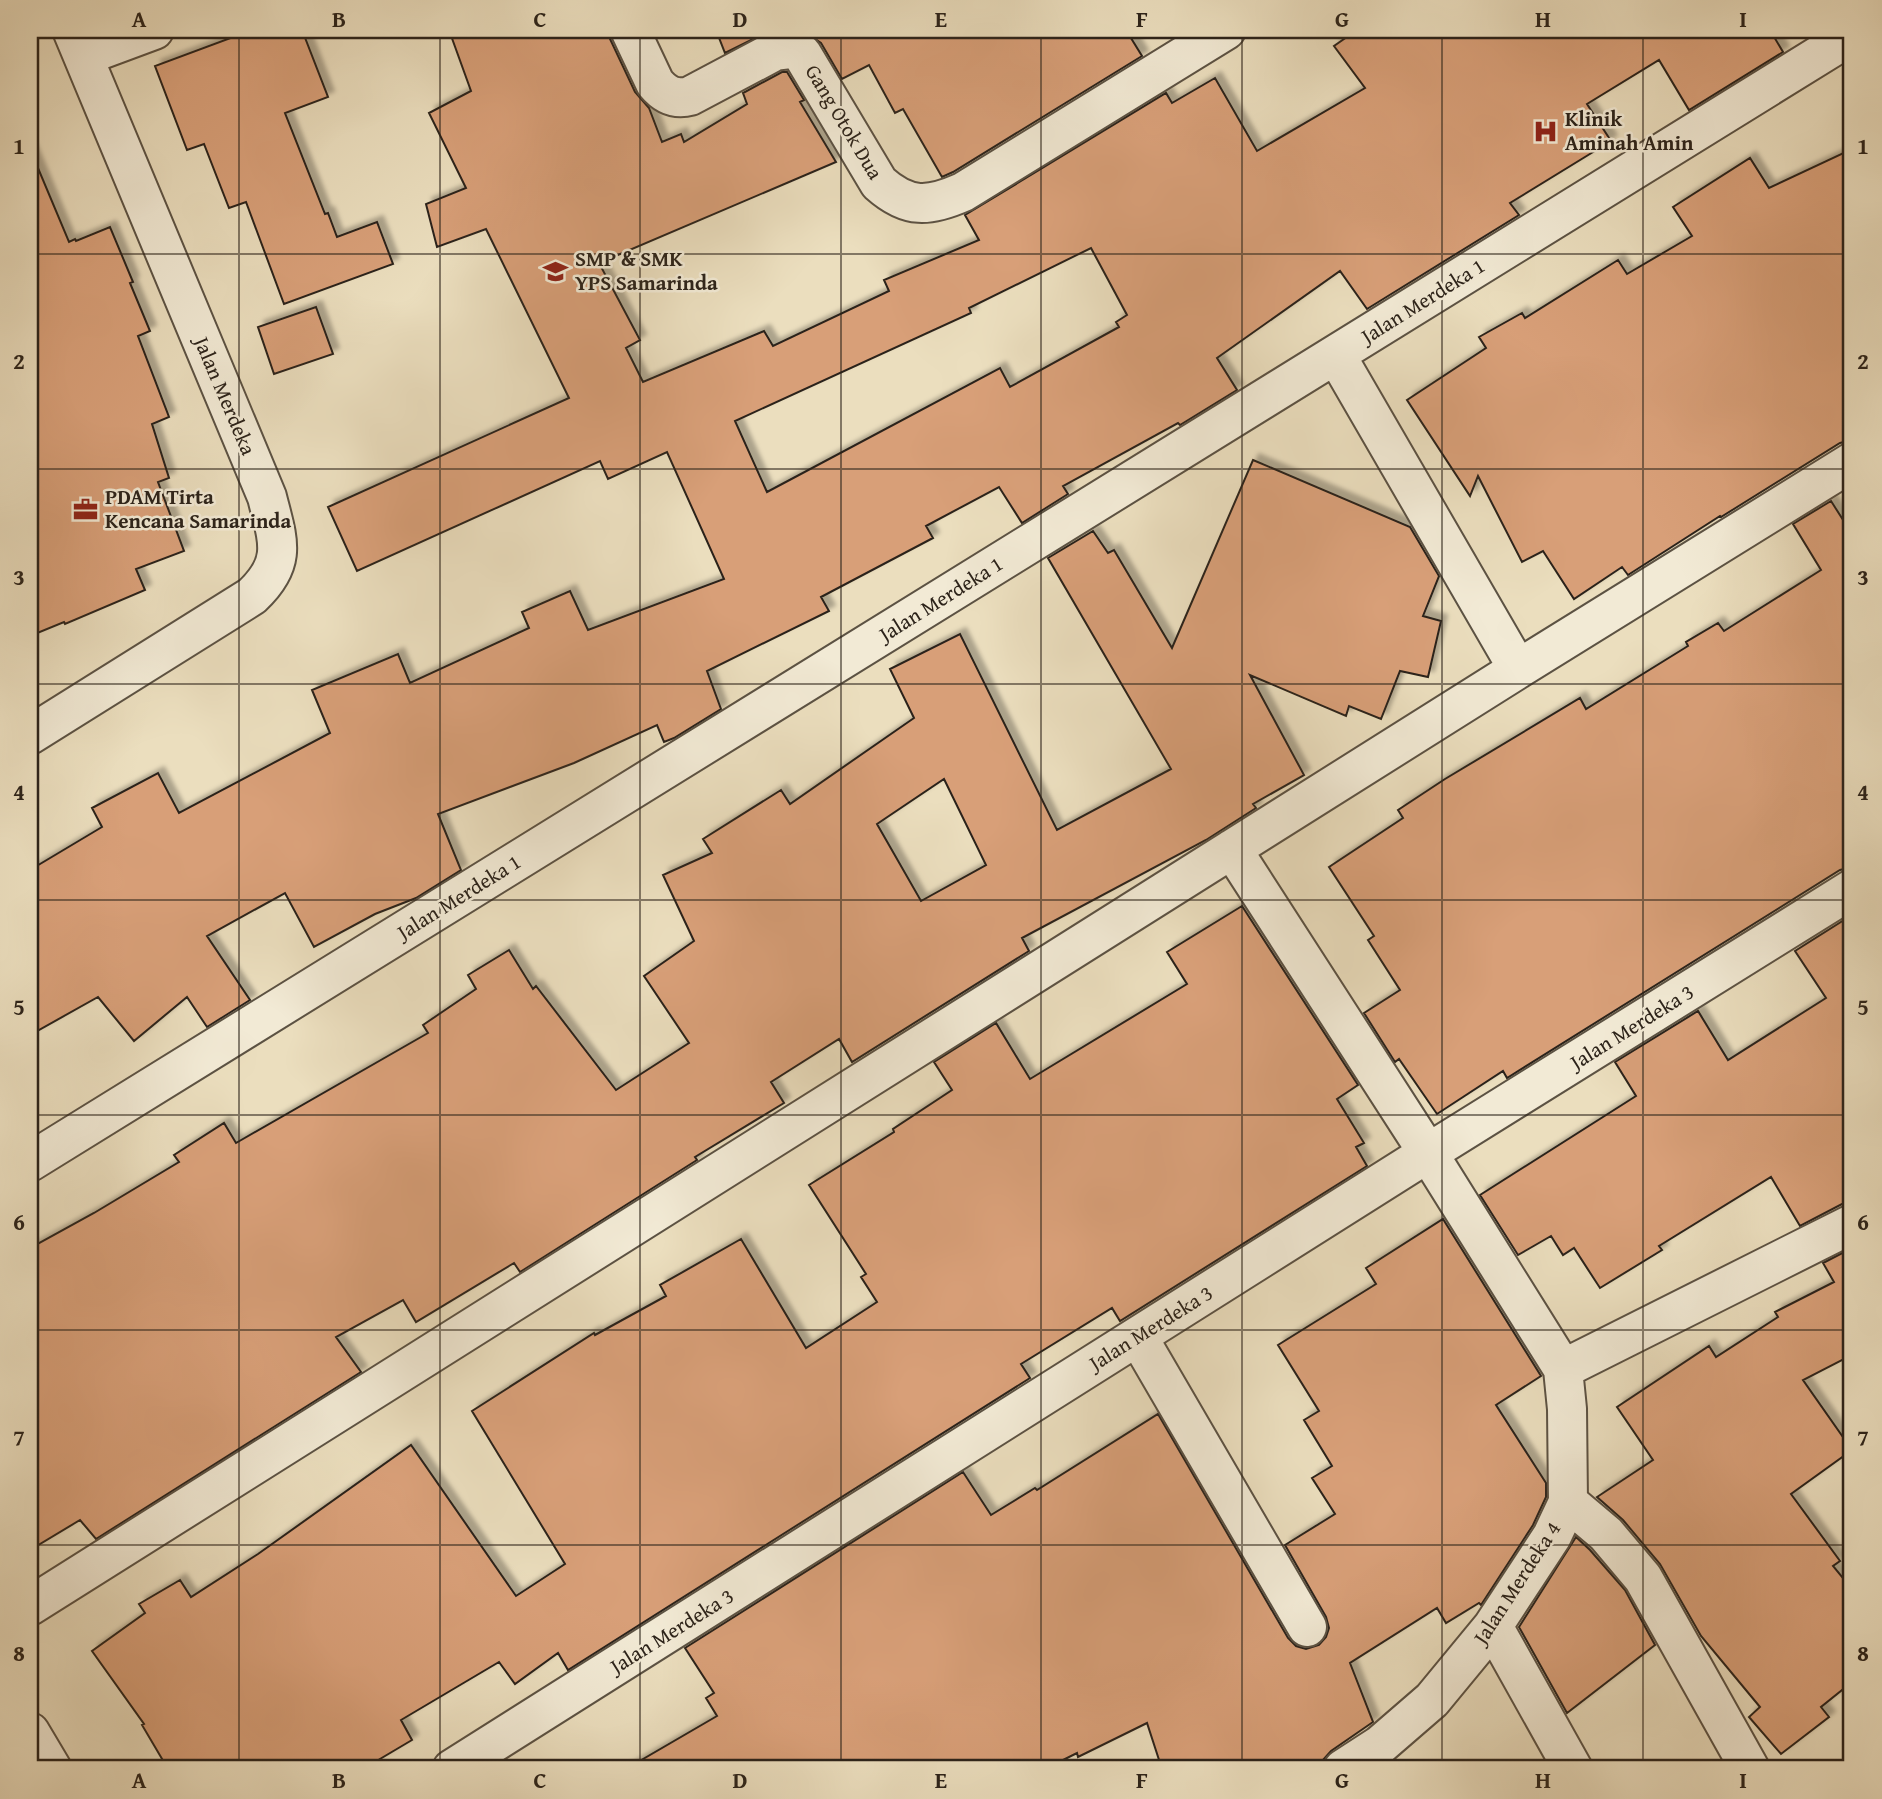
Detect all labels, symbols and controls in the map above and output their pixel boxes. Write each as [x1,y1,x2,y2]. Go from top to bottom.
text: A [132,2,147,35]
text: B [332,2,346,35]
text: C [533,2,547,35]
text: D [733,2,748,35]
text: E [935,2,947,35]
text: F [1136,2,1148,35]
text: G [1335,2,1349,35]
text: H [1535,2,1551,35]
text: I [1739,2,1747,35]
street label: Gang Otok Dua [798,58,891,185]
place label: Klinik Aminah Amin [1565,103,1694,158]
hospital icon: Klinik Aminah Amin [1531,117,1559,145]
text: 1 [13,129,25,162]
text: 1 [1857,129,1869,162]
place label: SMP & SMK YPS Samarinda [575,243,718,298]
street label: Jalan Merdeka 1 [1352,250,1491,353]
school or university icon: SMP & SMK YPS Samarinda [541,257,569,285]
street label: Jalan Merdeka [185,329,264,460]
text: 2 [13,344,25,377]
text: 2 [1857,344,1869,377]
place label: PDAM Tirta Kencana Samarinda [105,481,291,536]
office icon: PDAM Tirta Kencana Samarinda [71,495,99,523]
street label: Jalan Merdeka 1 [870,548,1009,651]
text: 3 [13,560,25,593]
text: 3 [1857,560,1869,593]
text: 4 [13,775,25,808]
text: 4 [1857,775,1869,808]
street label: Jalan Merdeka 1 [388,846,527,949]
street label: Jalan Merdeka 3 [1561,976,1700,1079]
text: 5 [13,990,25,1023]
text: 5 [1857,990,1869,1023]
text: 6 [13,1205,25,1238]
text: 6 [1857,1205,1869,1238]
street label: Jalan Merdeka 3 [1080,1277,1219,1380]
text: 7 [13,1421,25,1454]
text: 7 [1857,1421,1869,1454]
street label: Jalan Merdeka 4 [1464,1515,1568,1653]
street label: Jalan Merdeka 3 [601,1580,740,1683]
text: 8 [13,1636,25,1669]
text: 8 [1857,1636,1869,1669]
text: A [132,1763,147,1796]
text: B [332,1763,346,1796]
text: C [533,1763,547,1796]
text: D [733,1763,748,1796]
text: E [935,1763,947,1796]
text: F [1136,1763,1148,1796]
text: G [1335,1763,1349,1796]
text: H [1535,1763,1551,1796]
text: I [1739,1763,1747,1796]

